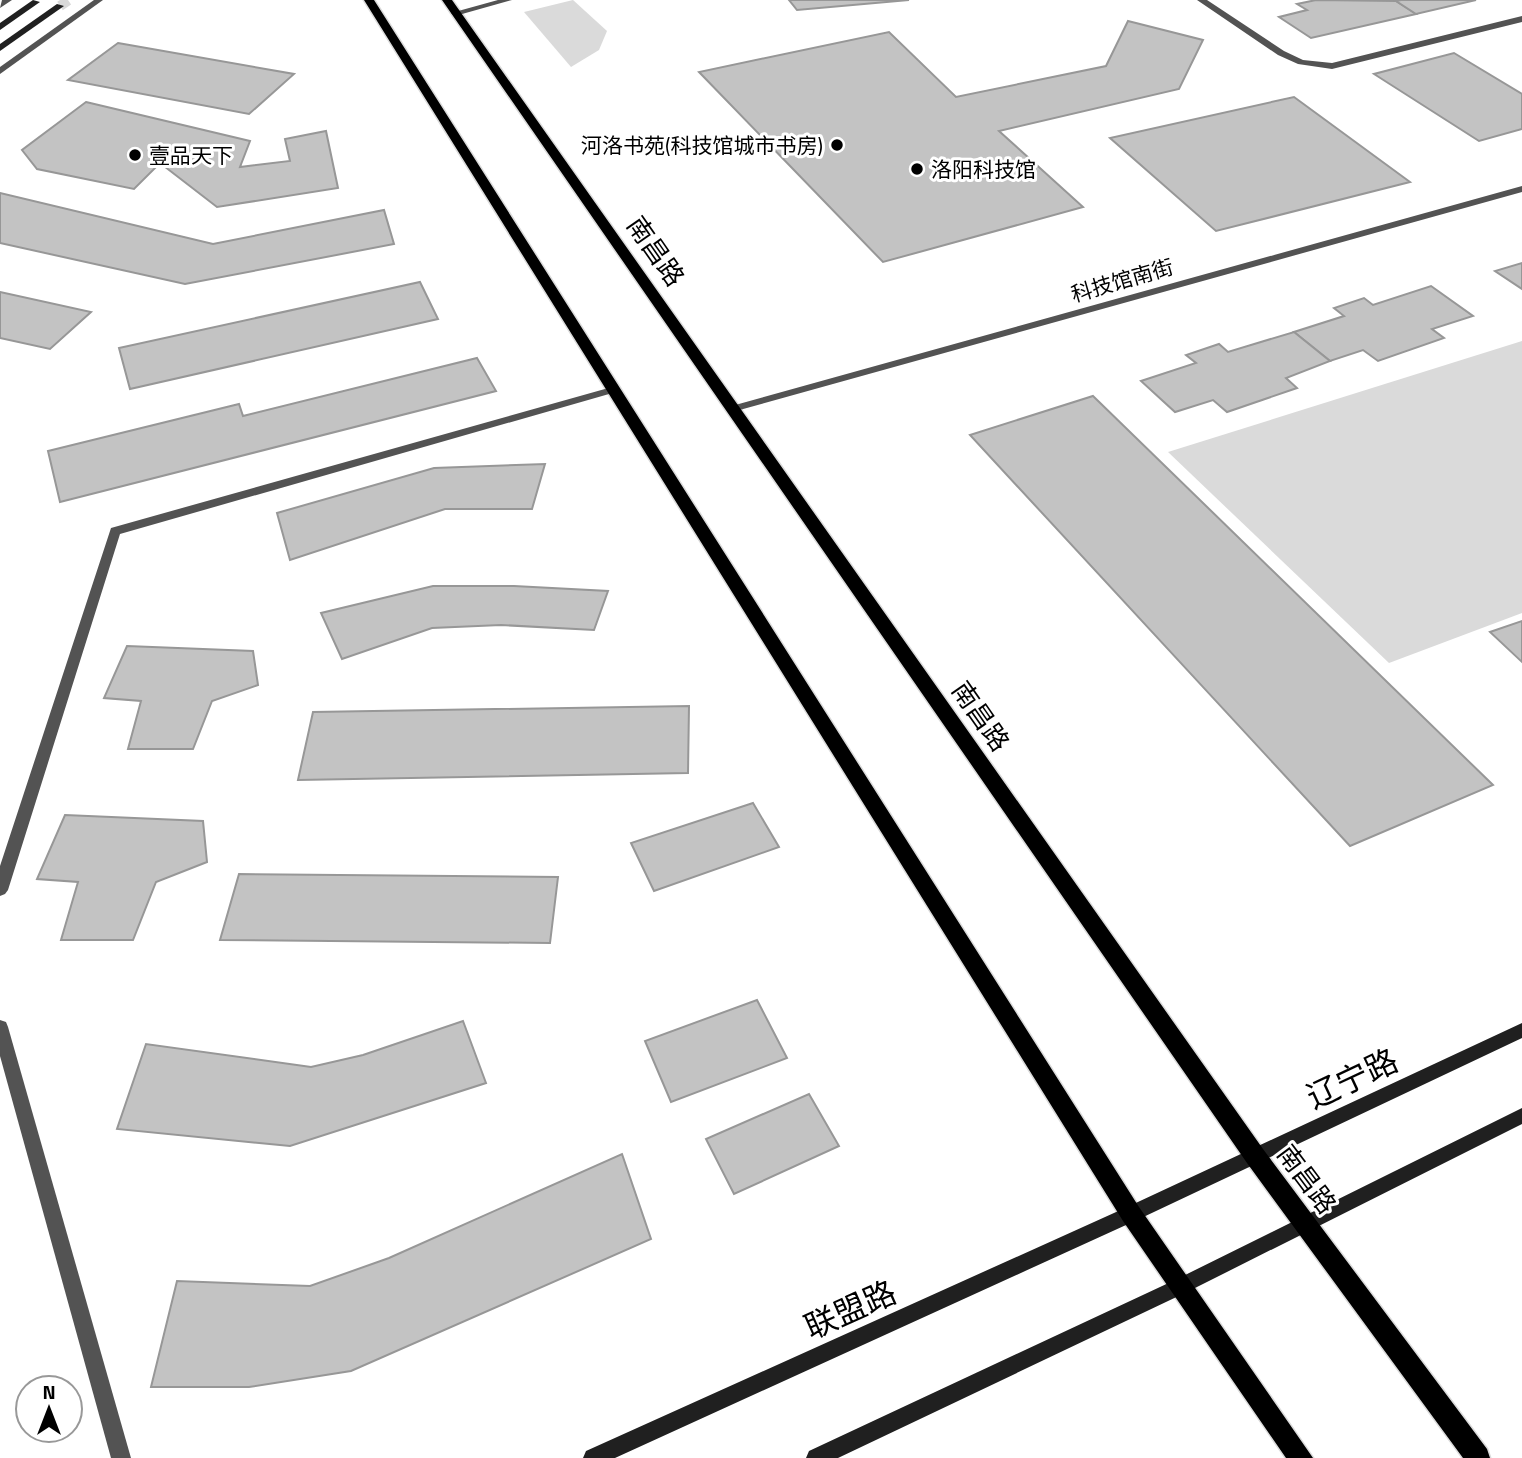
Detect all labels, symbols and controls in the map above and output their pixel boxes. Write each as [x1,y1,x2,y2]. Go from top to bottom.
place label: 河洛书苑(科技馆城市书房) [581,129,823,161]
marker: 河洛书苑(科技馆城市书房) [829,137,845,153]
place label: 壹品天下 [149,139,233,171]
marker: 壹品天下 [127,147,143,163]
place label: 洛阳科技馆 [931,153,1036,185]
marker: 洛阳科技馆 [909,161,925,177]
street label: 南昌路 [618,208,694,294]
street label: 科技馆南街 [1067,250,1177,310]
street label: 南昌路 [943,673,1019,759]
street label: 辽宁路 [1298,1036,1406,1120]
street label: 南昌路 [1268,1136,1346,1222]
street label: 联盟路 [796,1268,904,1350]
north arrow [14,1374,84,1444]
text: N [42,1377,56,1406]

